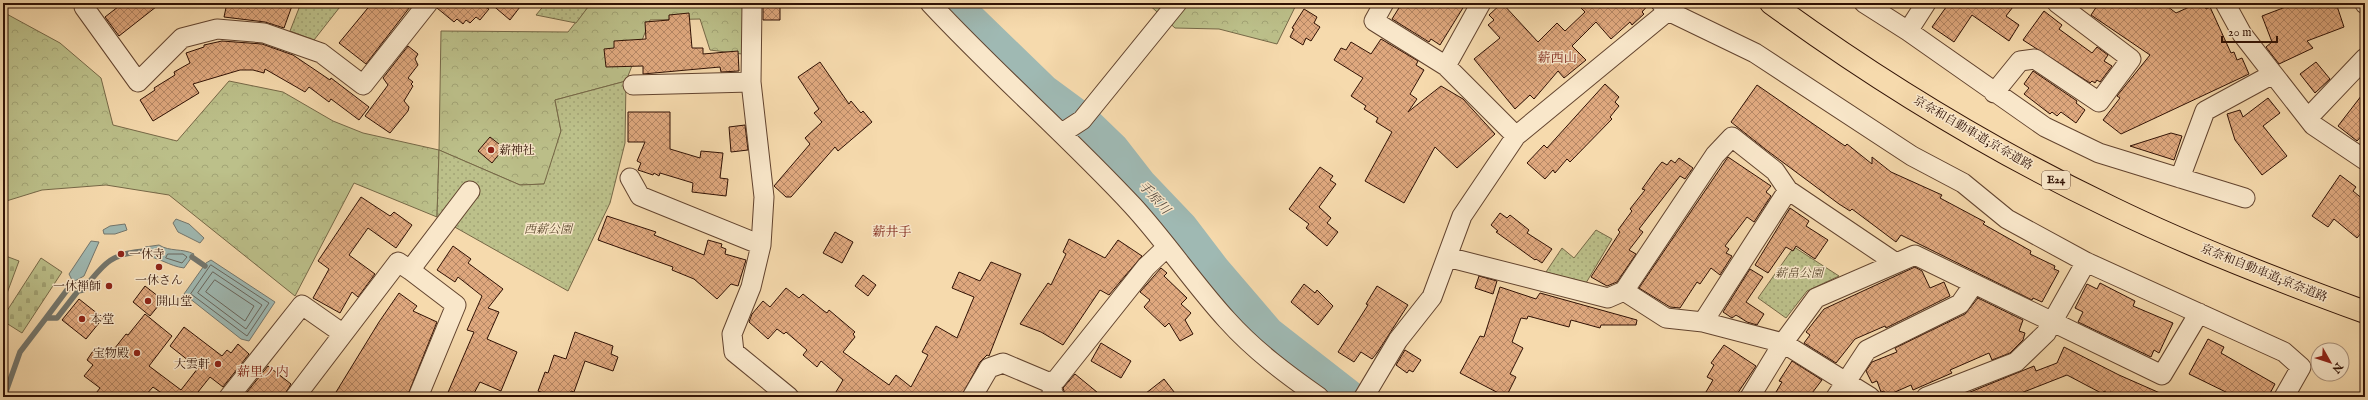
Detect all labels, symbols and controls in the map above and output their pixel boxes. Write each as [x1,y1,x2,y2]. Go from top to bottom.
scale bar [2222,18,2277,44]
text: 20 m [2228,25,2251,40]
district label: 薪西山 [1537,50,1577,67]
street label: 京奈和自動車道;京奈道路 [1911,93,2035,173]
place label: 薪神社 [499,143,535,158]
marker: 薪神社 [486,145,496,155]
road number: E24 [2042,171,2070,189]
water label: 手原川 [1134,178,1175,220]
park label: 西薪公園 [524,222,574,237]
district label: 薪井手 [872,224,912,241]
street label: 京奈和自動車道;京奈道路 [2198,241,2330,305]
place label: 一休寺 [129,247,165,262]
marker: 一休寺 [116,249,126,259]
marker: 一休さん [154,262,164,272]
park label: 薪畠公園 [1775,266,1825,281]
place label: 一休さん [135,273,183,288]
place label: 一休禅師 [53,279,101,294]
marker: 一休禅師 [104,281,114,291]
place label: 開山堂 [156,294,192,309]
marker: 開山堂 [143,296,153,306]
place label: 本堂 [90,312,114,327]
marker: 本堂 [77,314,87,324]
north arrow [2310,342,2350,382]
place label: 宝物殿 [93,346,129,361]
marker: 宝物殿 [132,348,142,358]
place label: 大雲軒 [174,357,210,372]
marker: 大雲軒 [213,359,223,369]
text: N [2328,359,2346,376]
district label: 薪里ノ内 [237,364,289,381]

